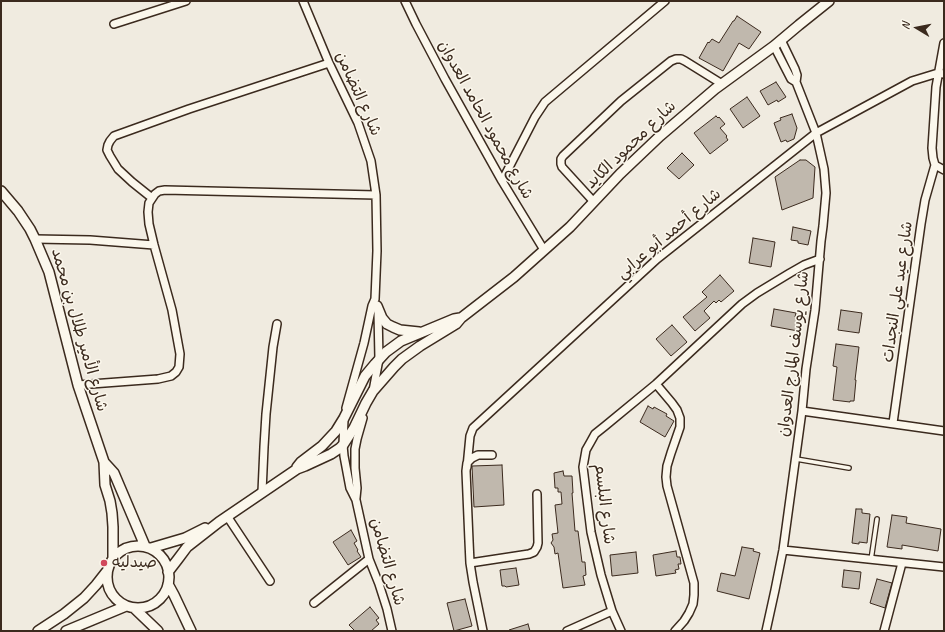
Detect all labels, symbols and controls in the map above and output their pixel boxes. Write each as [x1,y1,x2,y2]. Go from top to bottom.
north arrow [897,8,937,48]
text: N [898,21,913,30]
street label: شارع محمود الحامد العدوان [433,37,537,203]
street label: شارع التضامن [331,49,385,139]
street label: شارع محمود الكايد [582,97,680,193]
street label: شارع أحمد أبو عرابي [613,185,725,283]
street label: شارع عيد علي النجدات [879,220,917,364]
street label: شارع الأمير طلال بن محمد [46,246,112,414]
street label: شارع يوسف المارج العدوان [774,270,814,438]
street label: شارع البلسم [590,463,618,545]
street label: شارع التضامن [365,516,409,608]
place label: صيدليه [112,553,157,573]
marker: صيدليه [99,558,109,568]

